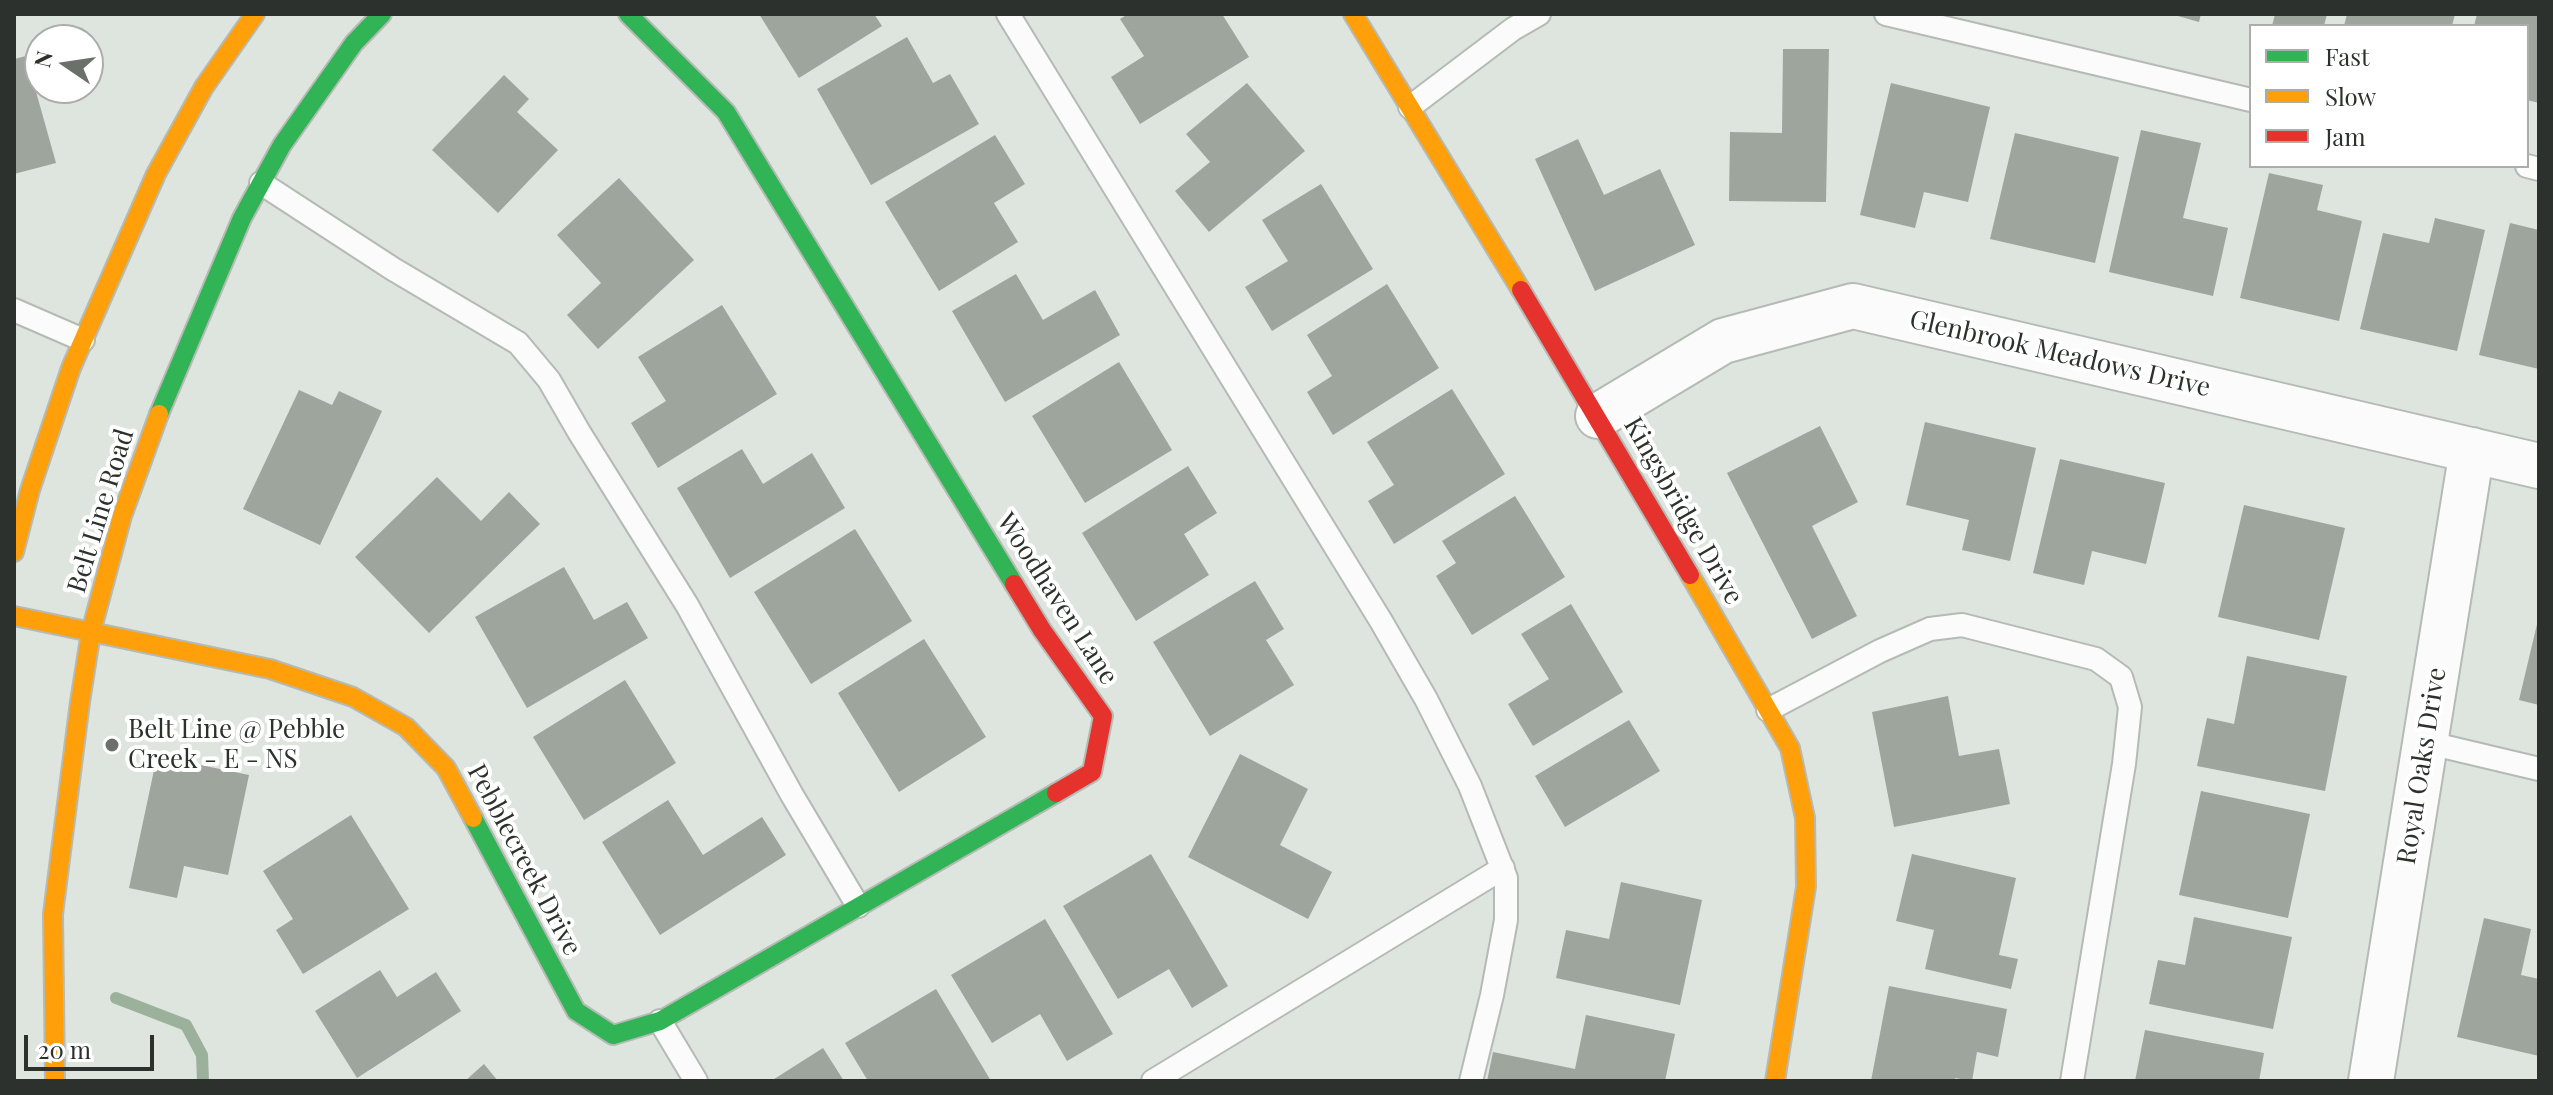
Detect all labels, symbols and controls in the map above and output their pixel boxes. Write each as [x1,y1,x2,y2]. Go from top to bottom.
north arrow [24,24,104,104]
legend [2249,24,2529,168]
text: Fast [2325,40,2370,72]
text: N [26,48,59,70]
text: Slow [2325,80,2376,112]
text: Jam [2325,120,2366,152]
street label: Glenbrook Meadows Drive [1907,304,2213,404]
street label: Kingsbridge Drive [1617,412,1749,610]
street label: Belt Line Road [61,425,141,597]
street label: Woodhaven Lane [990,507,1124,691]
street label: Royal Oaks Drive [2391,665,2453,867]
place label: Belt Line @ Pebble Creek - E - NS [128,714,345,776]
marker: Belt Line @ Pebble Creek - E - NS [103,736,121,754]
street label: Pebblecreek Drive [461,759,587,961]
scale bar [28,1019,158,1069]
text: 20 m [38,1033,91,1065]

